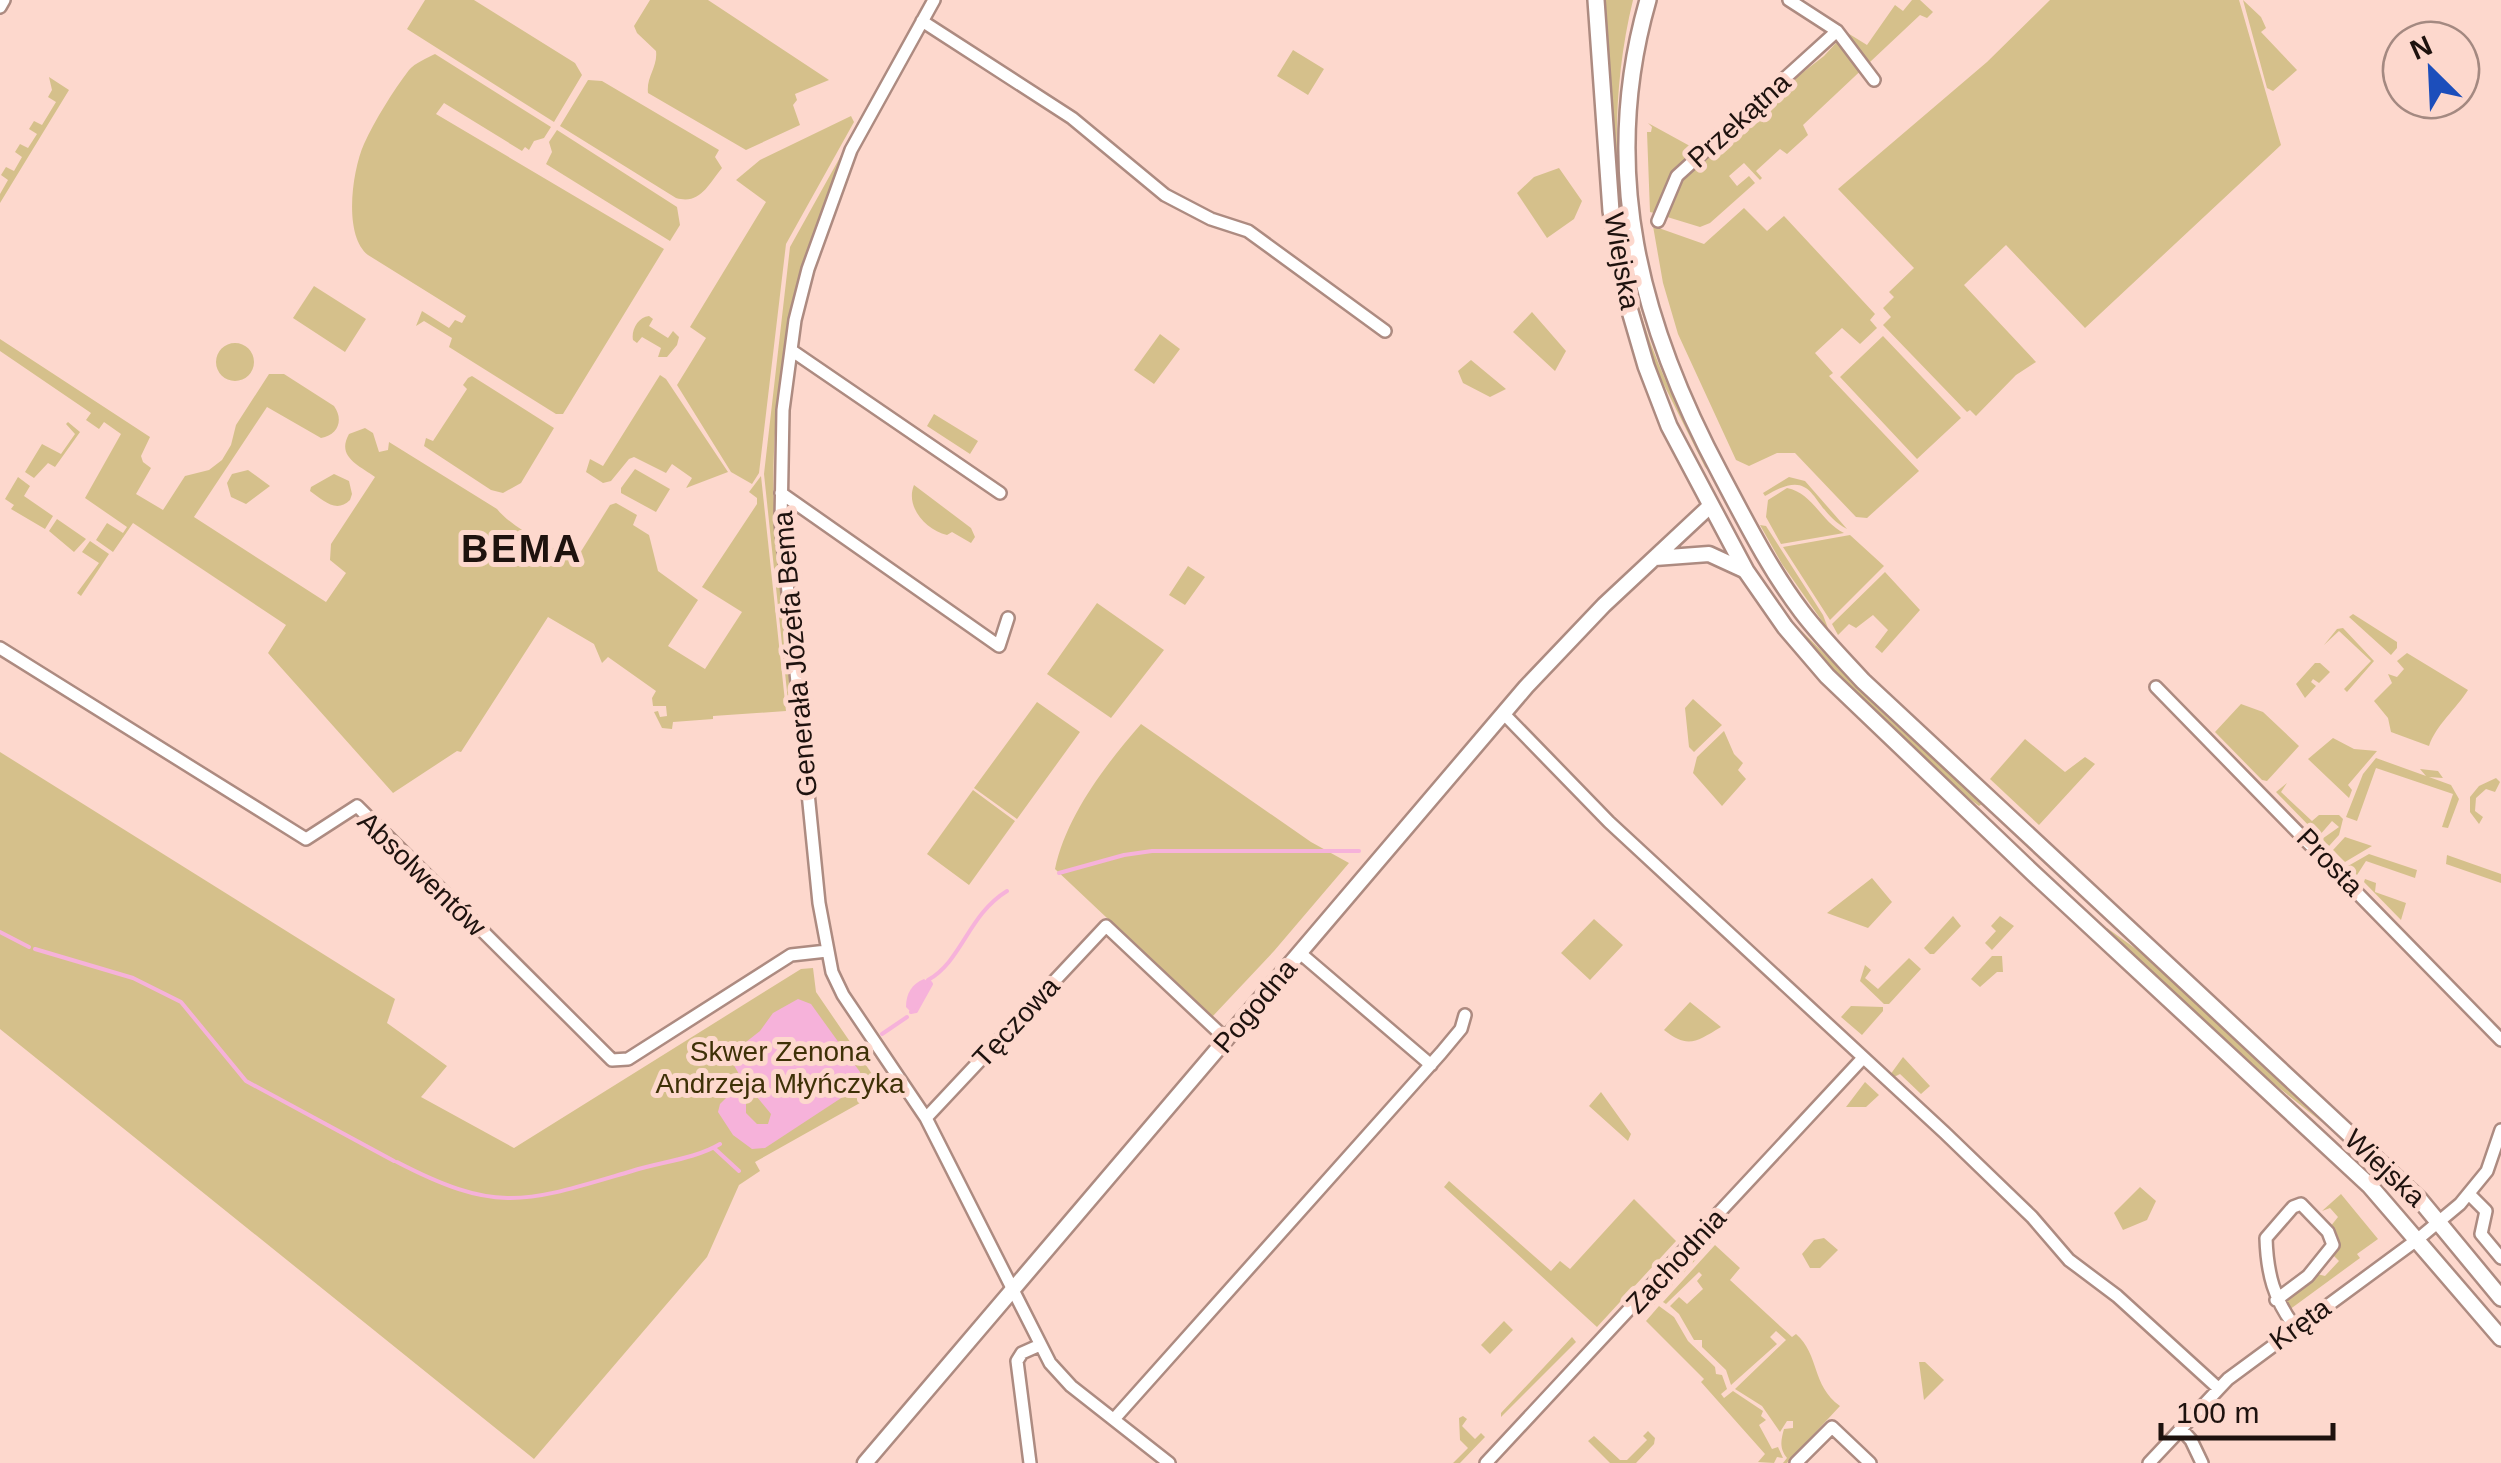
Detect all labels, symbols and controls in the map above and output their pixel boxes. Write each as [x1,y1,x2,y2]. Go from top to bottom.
north arrow [2381,20,2481,120]
text: N [2405,29,2437,66]
street label: Przekątna [1682,66,1797,174]
street label: Wiejska [1598,210,1646,312]
street label: Generała Józefa Bema [767,510,823,798]
district label: BEMA [461,528,583,570]
street label: Absolwentów [352,806,493,943]
street label: Prosta [2291,822,2370,902]
street label: Pogodna [1207,953,1303,1059]
street label: Tęczowa [966,970,1066,1074]
park label: Skwer Zenona Andrzeja Młyńczyka [656,1036,905,1099]
street label: Wiejska [2339,1123,2432,1213]
street label: Zachodnia [1620,1202,1732,1319]
street label: Kręta [2264,1292,2337,1356]
scale bar [2161,1378,2334,1440]
text: 100 m [2176,1396,2259,1429]

